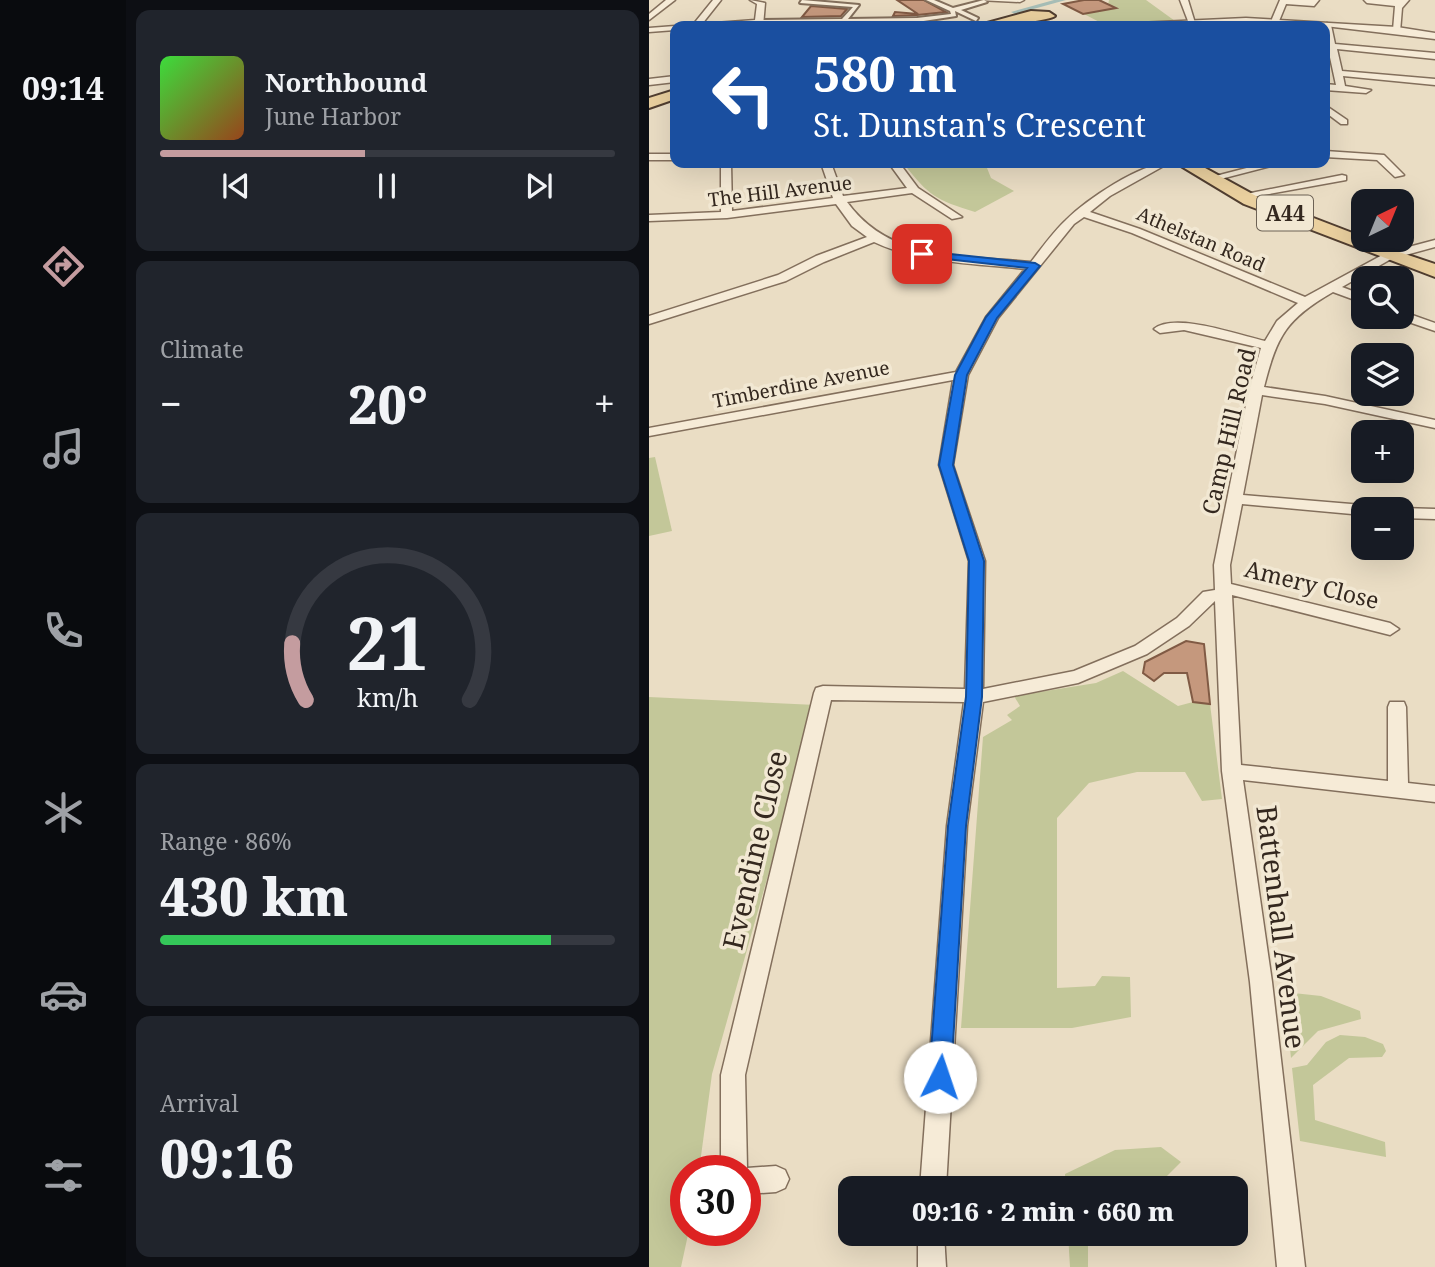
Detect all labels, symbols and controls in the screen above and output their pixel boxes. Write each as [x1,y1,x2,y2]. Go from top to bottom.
text: 580 m [813,40,957,106]
icon: left [698,49,789,140]
text: Northbound [265,64,427,100]
text: 09:14 [22,66,104,109]
text: June Harbor [265,100,401,132]
text: St. Dunstan's Crescent [813,103,1146,146]
icon: previous [217,167,255,205]
icon: pause [368,167,406,205]
icon: next [520,167,558,205]
street label: The Hill Avenue [707,169,853,213]
north arrow [1351,189,1414,252]
map controls [1351,189,1414,560]
road number: A44 [1257,196,1313,230]
street label: Athelstan Road [1133,200,1270,278]
pin [892,224,952,284]
icon: arrive [903,235,941,273]
icon: directions [39,242,88,291]
button: search [1351,266,1414,329]
text: Climate [160,333,244,365]
button: layers [1351,343,1414,406]
street label: Camp Hill Road [1193,344,1263,518]
street label: Timberdine Avenue [710,354,892,414]
text: 20° [348,368,428,439]
text: − [160,377,182,429]
text: + [594,377,615,429]
button: + [1351,420,1414,483]
icon: music [39,424,88,473]
button: − [1351,497,1414,560]
street label: Amery Close [1242,552,1382,616]
text: 21 [346,592,429,691]
icon: phone [39,606,88,655]
text: km/h [357,679,418,713]
street label: Evendine Close [713,747,795,953]
icon: climate [39,788,88,837]
street label: Battenhall Avenue [1248,803,1316,1051]
text: Range · 86% [160,825,292,857]
text: 430 km [160,860,348,931]
icon: car [39,970,88,1019]
position arrow [903,1040,977,1114]
text: Arrival [160,1087,239,1119]
text: 09:16 [160,1122,294,1193]
icon: filters [39,1151,88,1200]
speed limit sign: 30 [670,1155,761,1246]
text: 09:16 · 2 min · 660 m [912,1193,1174,1229]

